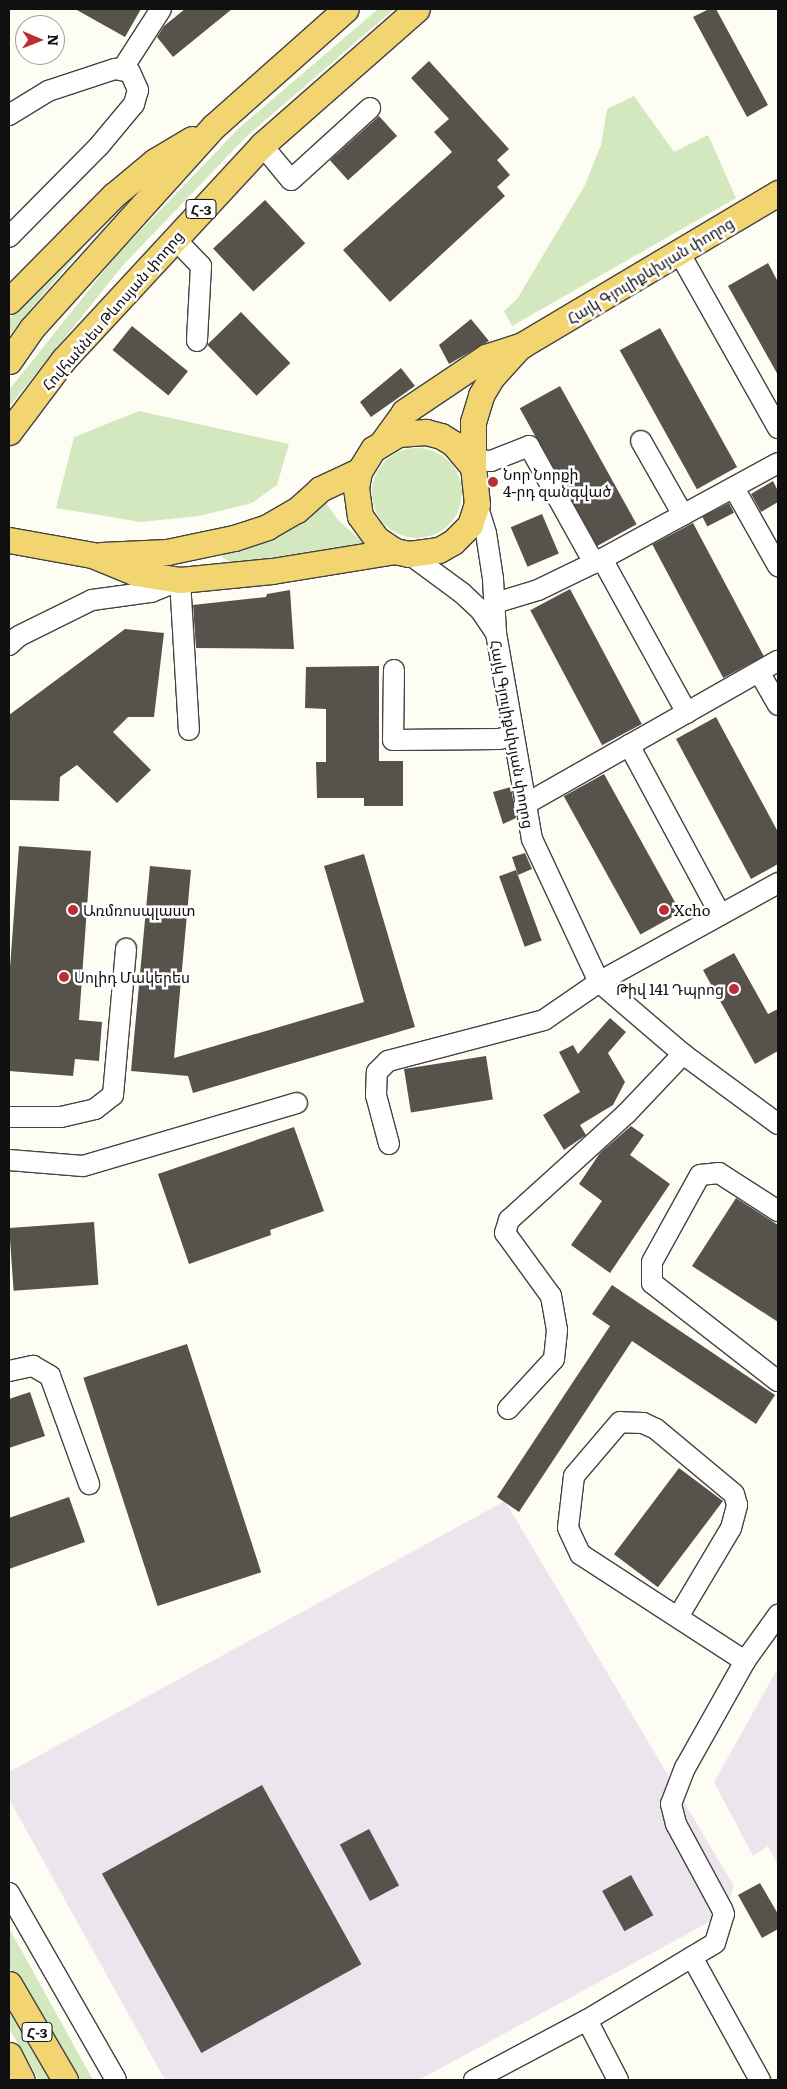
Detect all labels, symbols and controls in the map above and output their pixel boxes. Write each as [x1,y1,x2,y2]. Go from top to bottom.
north arrow [15,15,65,65]
text: N [44,34,64,46]
road number: Հ-3 [185,198,217,220]
street label: Հայկ Գյուլիքևխյան փողոց [563,213,737,327]
street label: Հովհաննես Թևոսյան փողոց [38,226,186,394]
place label: Նոր Նորքի 4-րդ զանգված [503,464,611,499]
marker: Նոր Նորքի 4-րդ զանգված [487,476,499,488]
street label: Հայկ Գյուլիքևխյան փողոց [488,638,538,830]
place label: Առմռոսպլաստ [83,901,195,919]
place label: Xcho [674,901,710,919]
marker: Առմռոսպլաստ [67,904,79,916]
marker: Xcho [658,904,670,916]
place label: Սոլիդ Մակերես [74,968,190,986]
marker: Սոլիդ Մակերես [58,971,70,983]
place label: Թիվ 141 Դպրոց [616,980,724,998]
marker: Թիվ 141 Դպրոց [728,983,740,995]
road number: Հ-3 [21,2020,53,2044]

